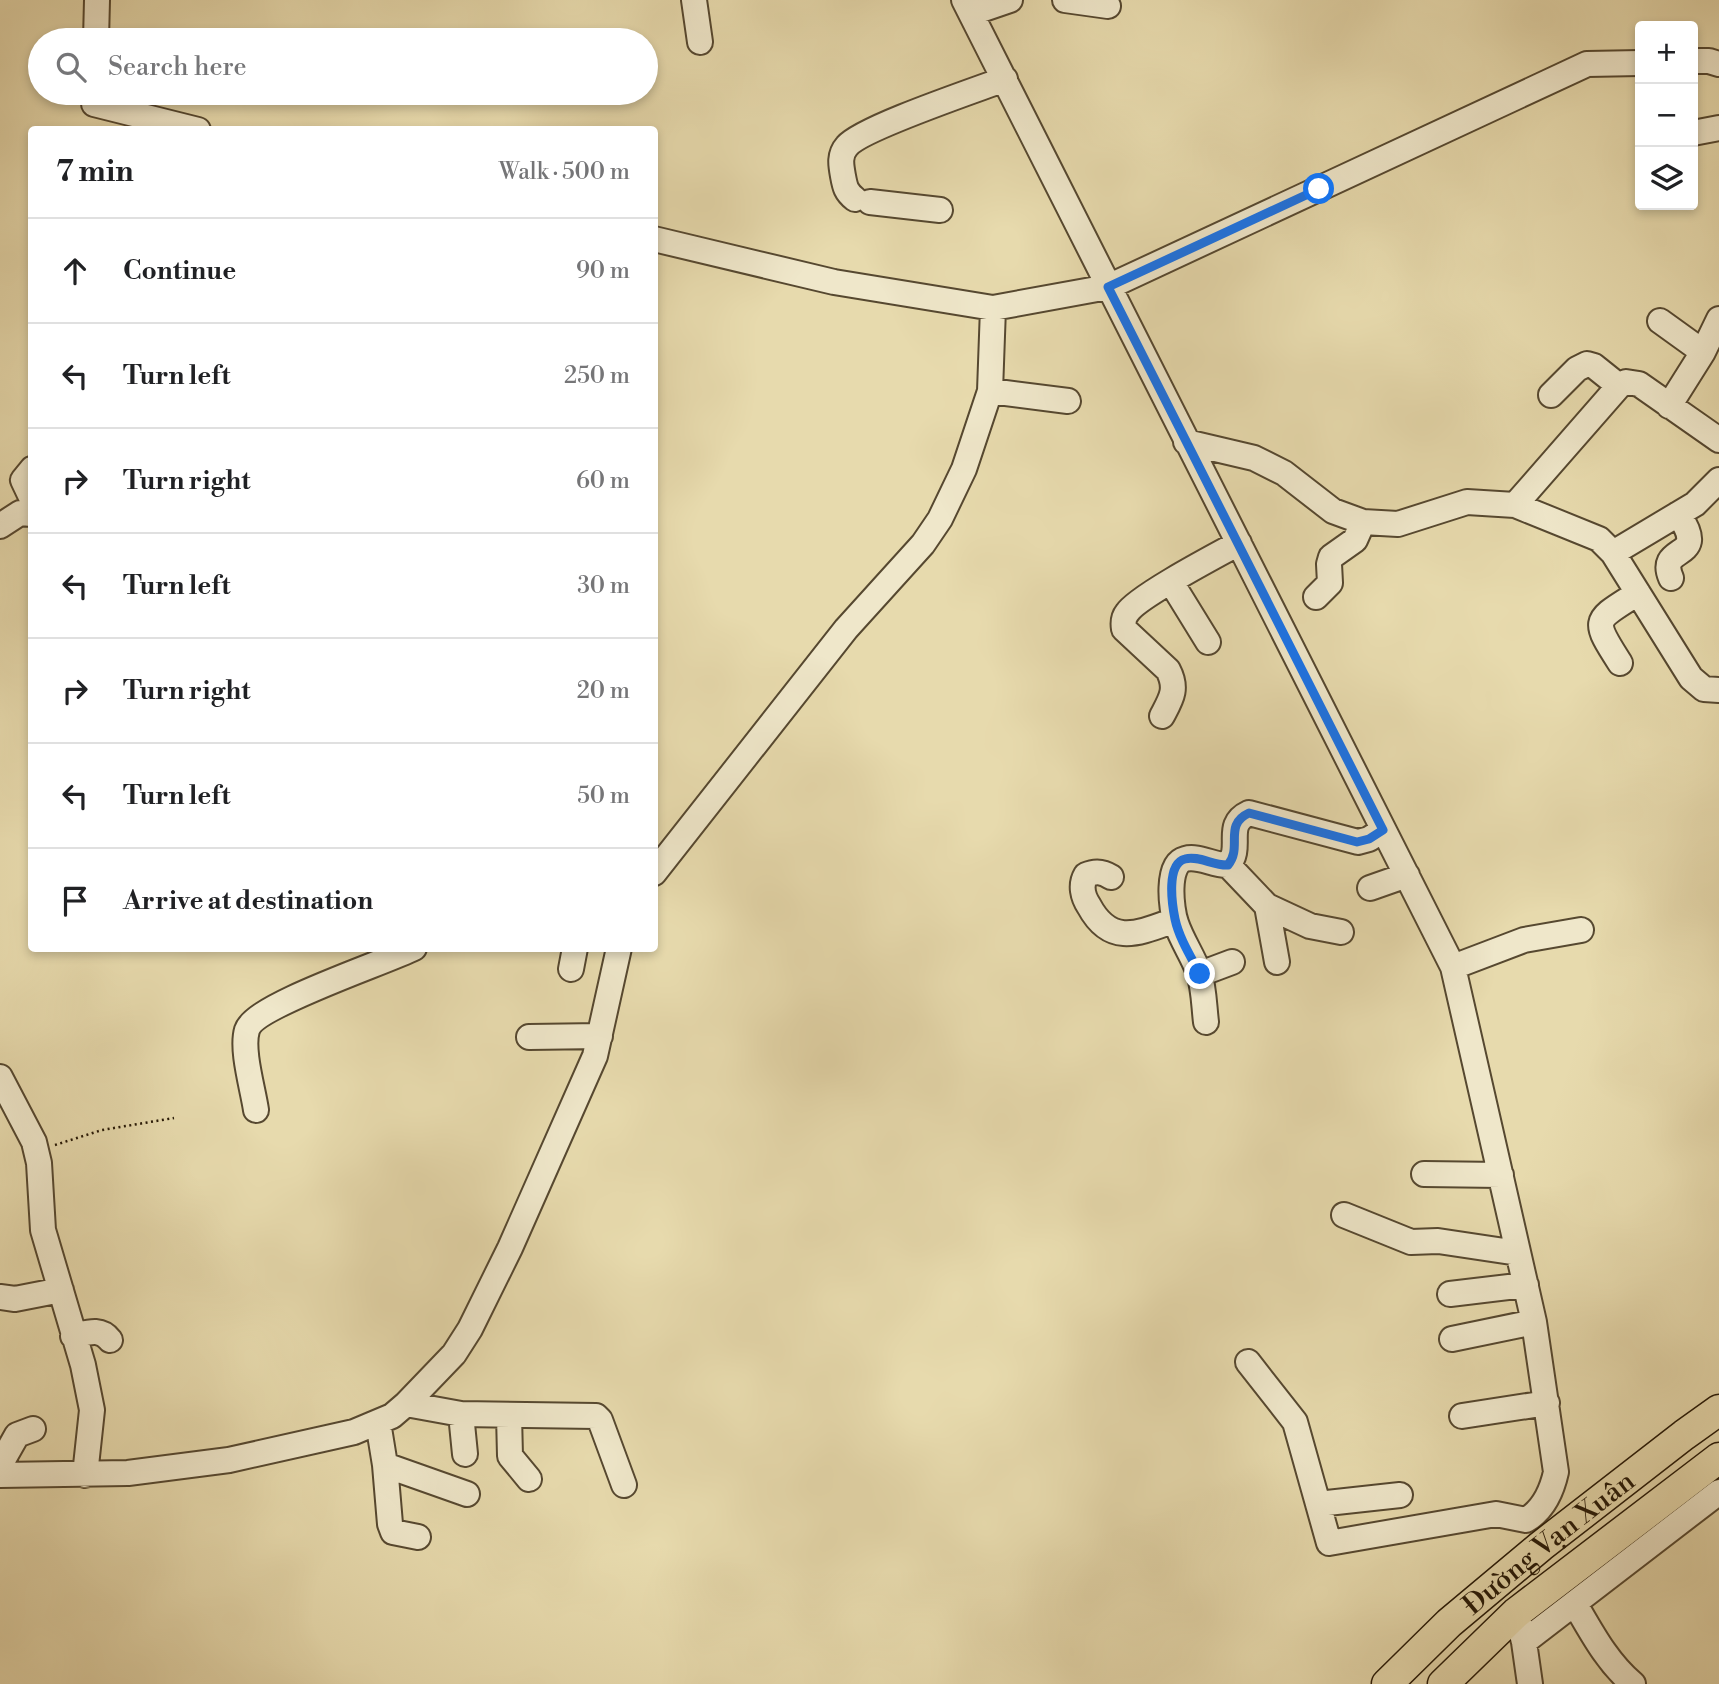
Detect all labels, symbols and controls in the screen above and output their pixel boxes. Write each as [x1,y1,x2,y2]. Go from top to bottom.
map controls [1635,21,1698,210]
button: + [1635,21,1698,84]
search box [28,28,658,105]
icon: search [52,48,90,86]
text: Search here [108,51,247,83]
button: − [1635,84,1698,147]
button: layers [1635,147,1698,210]
text: 7 min [56,153,134,191]
text: Walk · 500 m [499,158,630,186]
route start [1303,173,1334,204]
icon: ahead [56,252,94,290]
text: Continue [123,255,236,287]
text: 90 m [576,257,630,285]
icon: left [56,357,94,395]
text: Turn left [123,360,231,392]
text: 250 m [564,362,630,390]
icon: right [56,462,94,500]
text: Turn right [123,465,251,497]
text: 60 m [576,467,630,495]
icon: left [56,567,94,605]
text: Turn left [123,570,231,602]
text: 30 m [577,572,630,600]
icon: right [56,672,94,710]
text: Turn right [123,675,251,707]
text: 20 m [577,677,630,705]
icon: left [56,777,94,815]
text: Turn left [123,780,231,812]
text: 50 m [577,782,630,810]
icon: arrive [56,882,94,920]
text: Arrive at destination [123,885,373,917]
route end [1184,958,1215,989]
street label: Đường Vạn Xuân [1456,1464,1642,1623]

